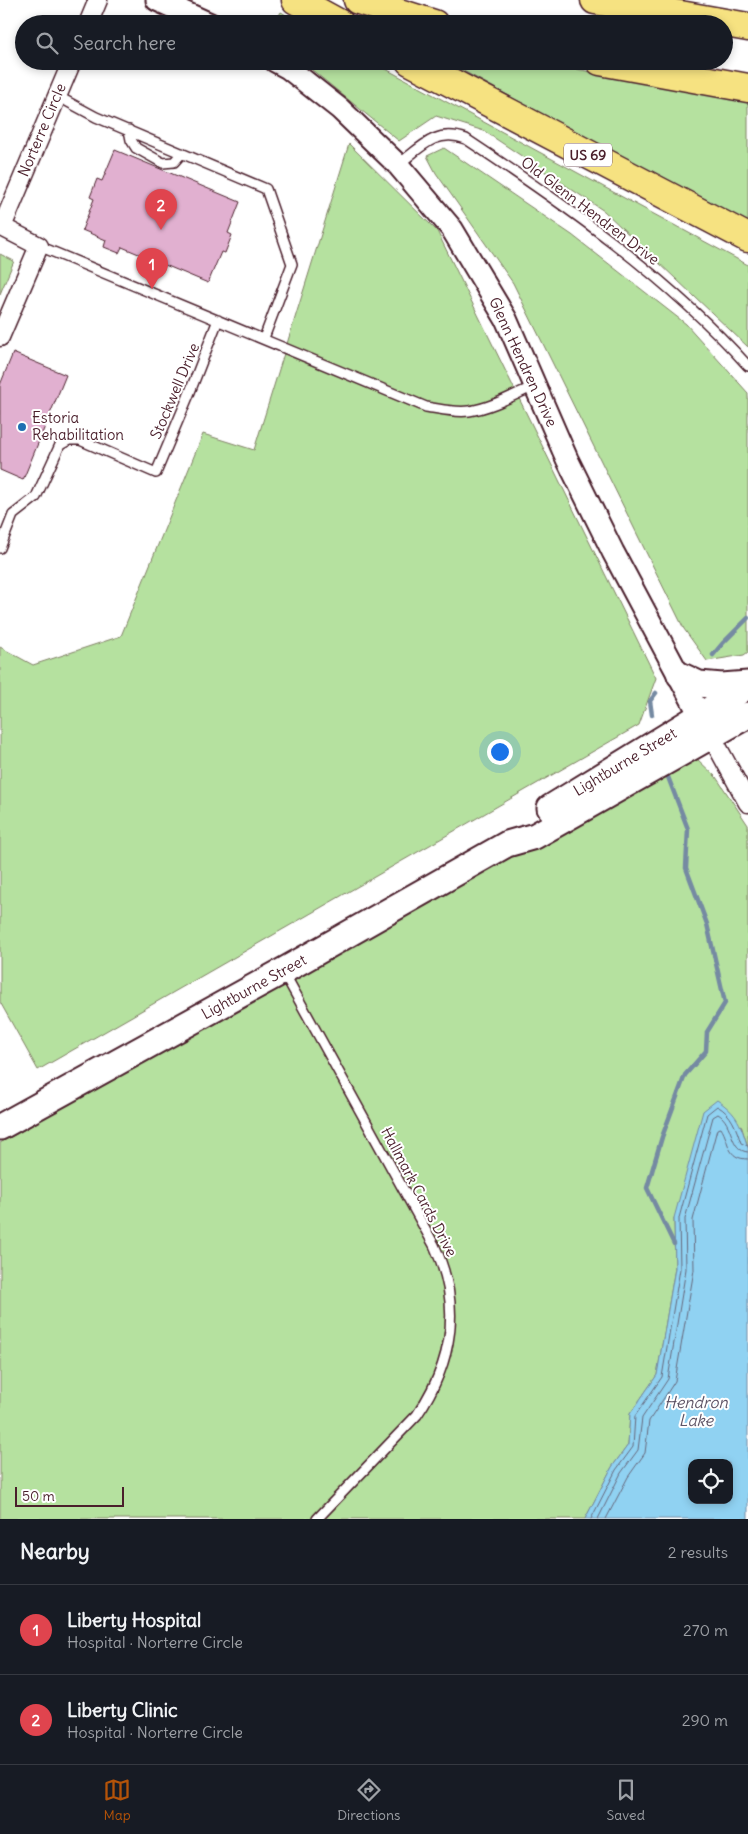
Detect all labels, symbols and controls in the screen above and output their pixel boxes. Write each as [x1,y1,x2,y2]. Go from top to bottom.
search box [15,15,733,70]
icon: search [33,29,61,57]
text: Search here [73,31,176,55]
street label: Norterre Circle [13,80,70,179]
road number: US 69 [564,144,612,166]
street label: Old Glenn Hendren Drive [517,152,663,269]
pin: 2 [145,189,177,230]
pin: 1 [136,248,168,289]
street label: Glenn Hendren Drive [485,294,562,430]
street label: Stockwell Drive [146,340,203,442]
place label: Estoria Rehabilitation [32,408,124,444]
marker: Estoria Rehabilitation [16,421,28,433]
street label: Lightburne Street [570,723,680,800]
your location [487,739,513,765]
street label: Lightburne Street [198,950,310,1023]
street label: Hallmark Cards Drive [377,1124,462,1260]
water label: Hendron Lake [664,1392,728,1430]
map controls [688,1459,733,1504]
button: locate [688,1459,733,1504]
scale bar [15,1484,124,1507]
text: 50 m [22,1487,55,1505]
text: Nearby [20,1538,90,1565]
text: 2 results [668,1542,728,1562]
text: Liberty Hospital [67,1608,201,1632]
text: 1 [33,1620,39,1640]
text: 270 m [683,1620,728,1640]
text: Hospital · Norterre Circle [67,1632,243,1652]
text: Liberty Clinic [67,1698,178,1722]
text: 2 [32,1710,40,1730]
text: 290 m [682,1710,728,1730]
text: Hospital · Norterre Circle [67,1722,243,1742]
tab: Map [103,1776,131,1824]
tab: Directions [337,1776,400,1824]
tab: Saved [607,1776,645,1824]

